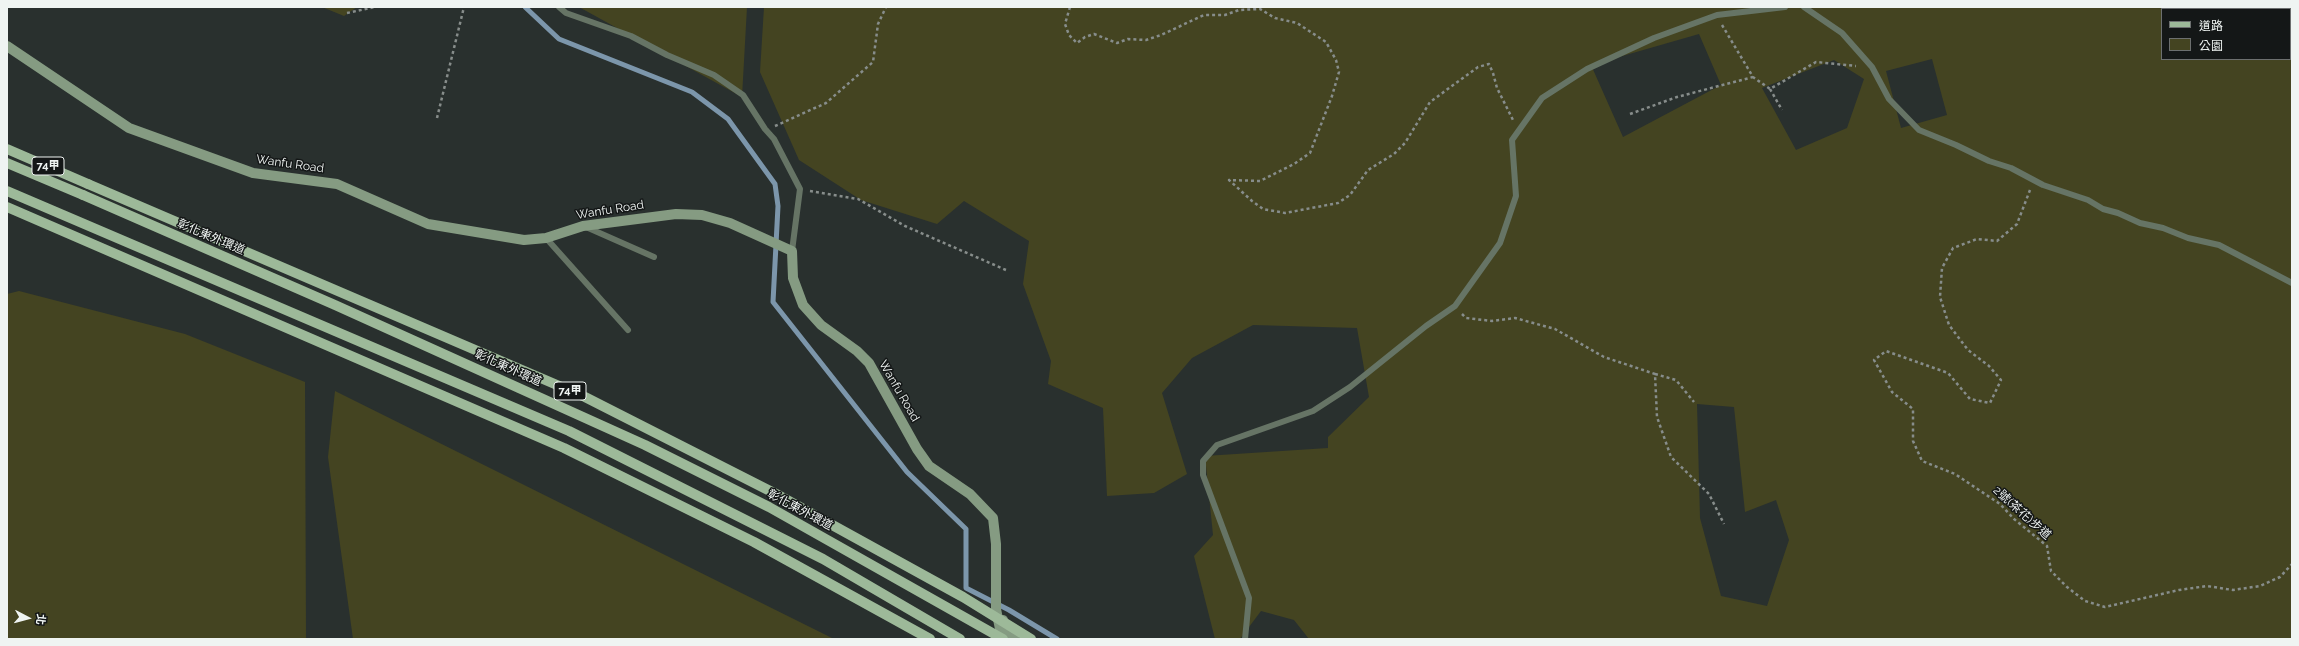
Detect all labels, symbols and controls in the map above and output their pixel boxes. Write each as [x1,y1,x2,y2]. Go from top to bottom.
legend [2161,8,2291,60]
text: 道路 [2199,19,2223,33]
text: 公園 [2199,39,2223,53]
street label: Wanfu Road [255,152,325,176]
road number: 74甲 [32,157,64,175]
street label: Wanfu Road [575,198,645,222]
street label: 彰化東外環道 [175,216,247,258]
street label: 彰化東外環道 [472,347,544,389]
street label: Wanfu Road [876,358,922,424]
road number: 74甲 [554,382,586,400]
street label: 2號(茶花)步道 [1990,483,2054,543]
street label: 彰化東外環道 [765,487,835,533]
north arrow [8,598,48,638]
text: 北 [33,613,47,625]

